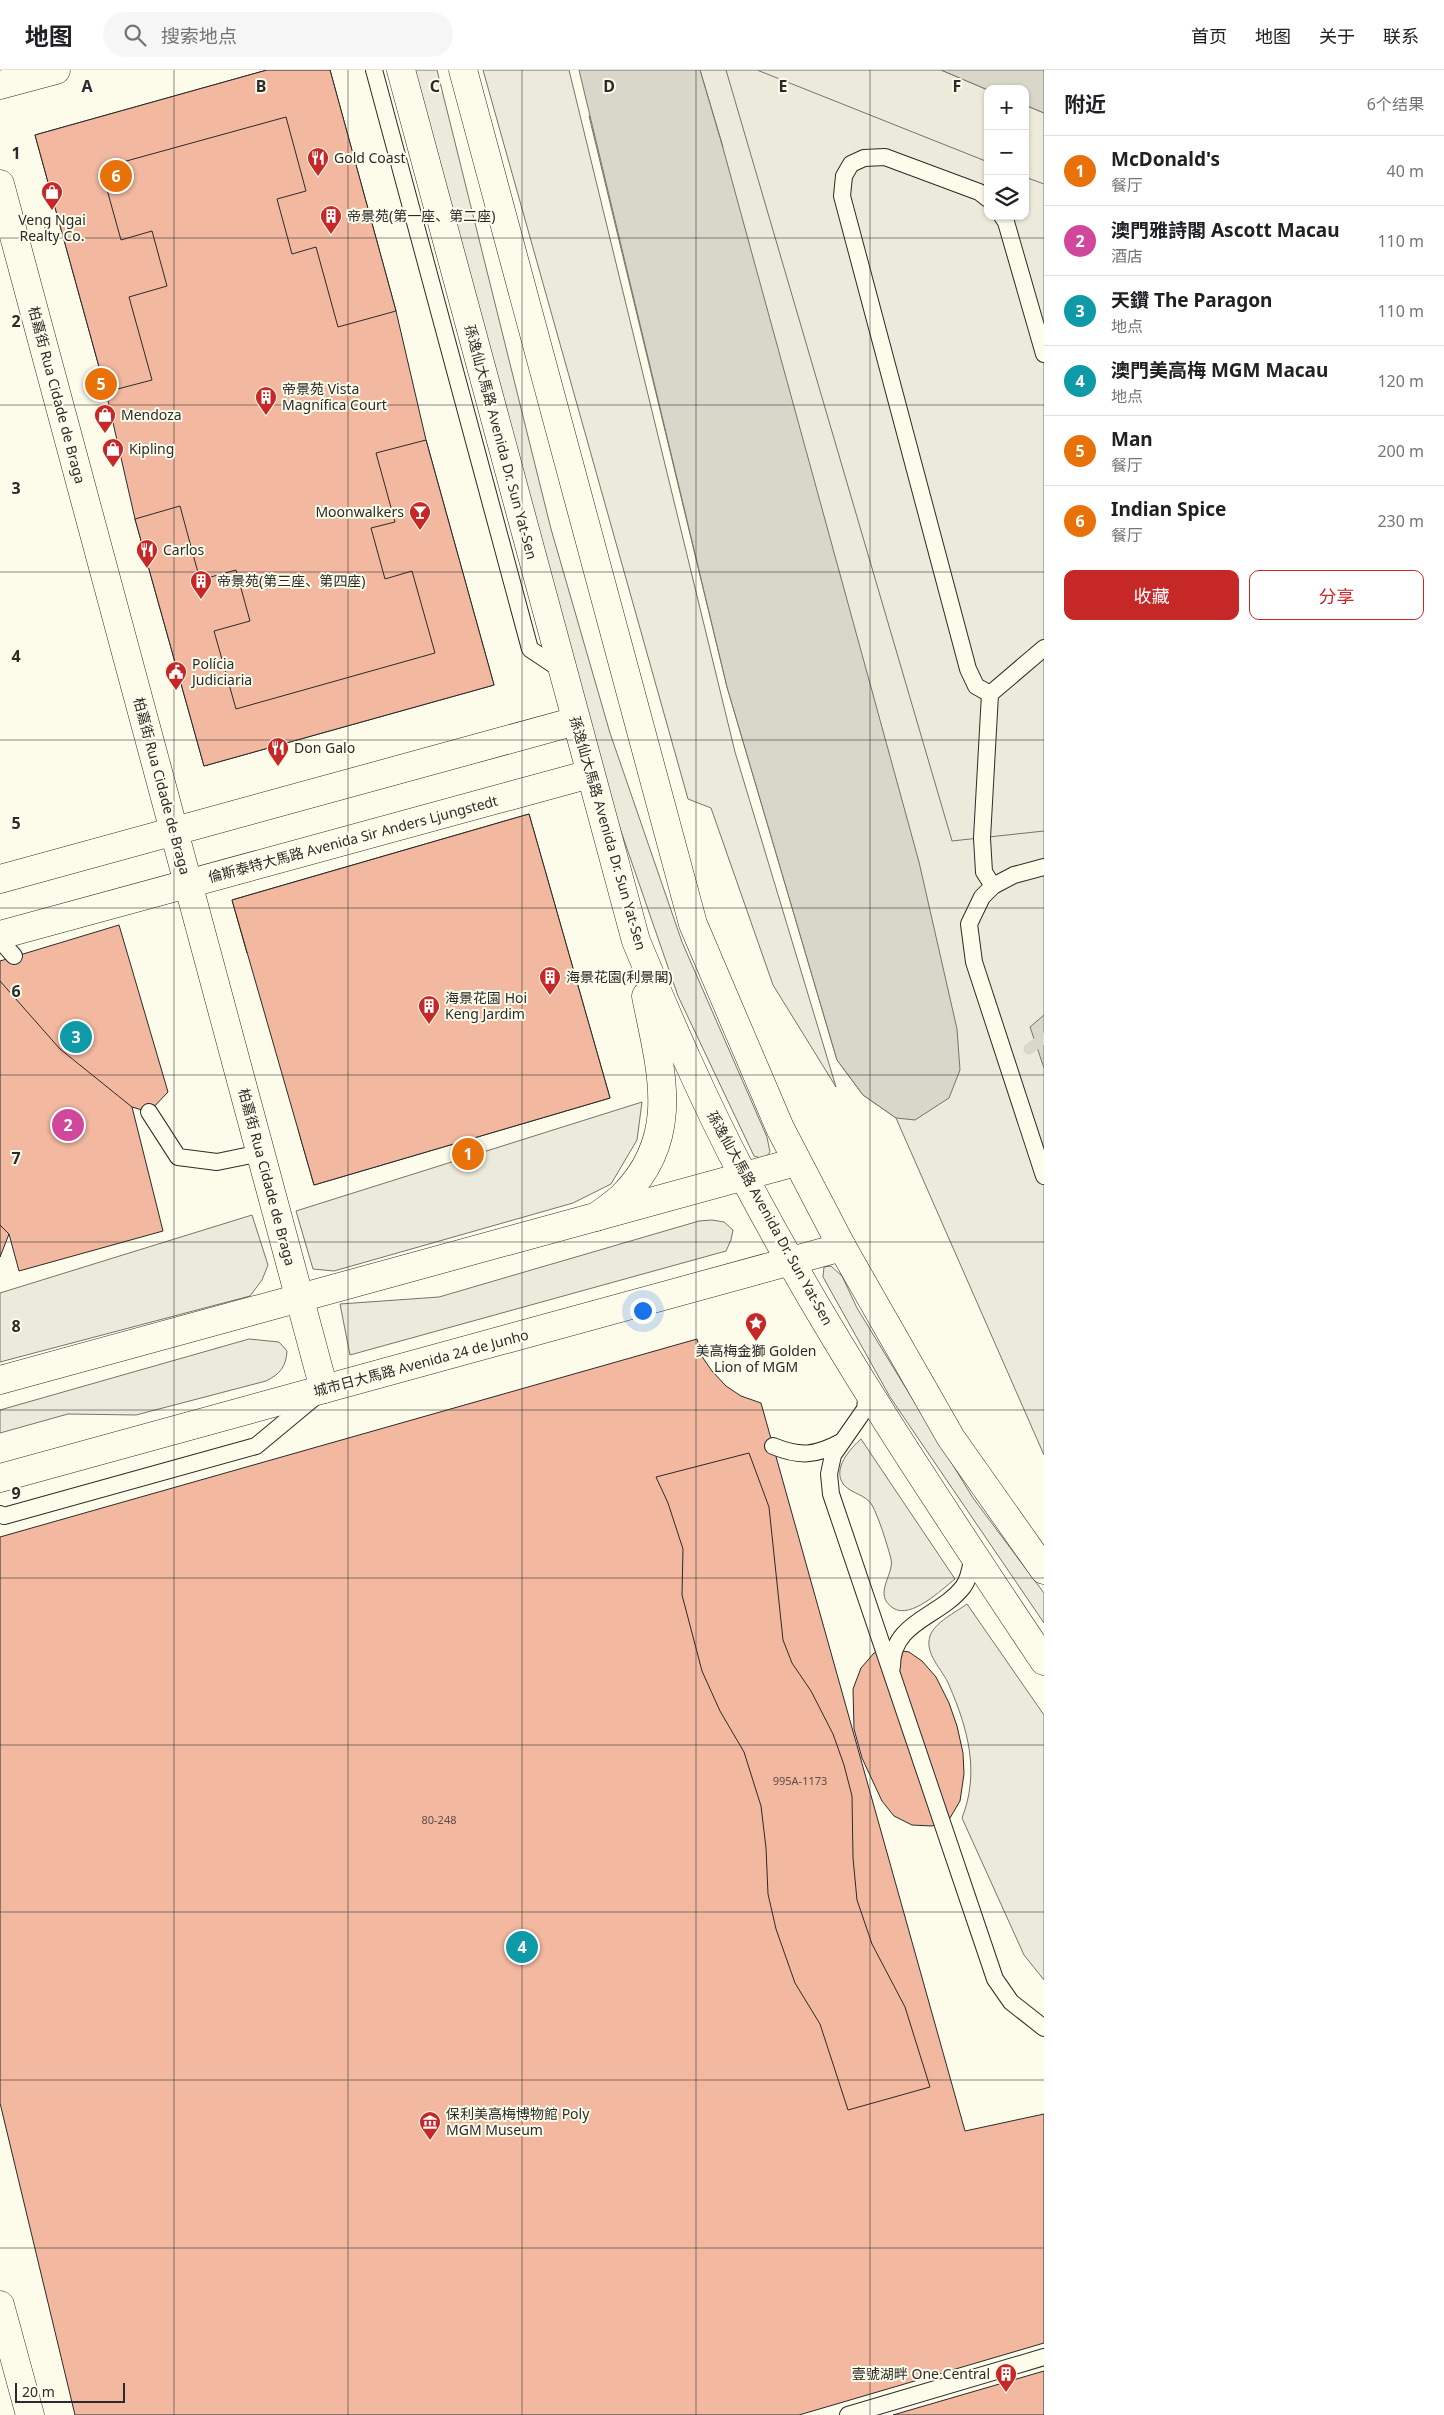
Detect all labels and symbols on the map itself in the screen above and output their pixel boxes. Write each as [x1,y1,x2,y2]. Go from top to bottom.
text: A [81,75,93,97]
text: B [256,75,266,97]
text: C [430,75,440,97]
text: D [603,75,615,97]
text: E [779,75,788,97]
text: F [953,75,961,97]
text: 1 [11,142,21,164]
restaurant icon: Gold Coast [306,146,330,177]
place label: Gold Coast [334,148,405,167]
pin: 6 [100,157,132,195]
shop icon: Veng Ngai Realty Co. [40,180,64,211]
building icon: 帝景苑(第一座、第二座) [319,204,343,235]
place label: 帝景苑(第一座、第二座) [347,206,495,225]
place label: Veng Ngai Realty Co. [18,210,86,245]
street label: 柏嘉街 Rua Cidade de Braga [25,304,90,486]
text: 2 [11,310,21,332]
street label: 孫逸仙大馬路 Avenida Dr. Sun Yat-Sen [461,322,542,562]
pin: 5 [85,365,117,403]
place label: 帝景苑 Vista Magnífica Court [282,379,387,414]
building icon: 帝景苑 Vista Magnífica Court [254,385,278,416]
shop icon: Mendoza [93,403,117,434]
place label: Mendoza [121,405,182,424]
shop icon: Kipling [101,437,125,468]
place label: Kipling [129,439,174,458]
text: 3 [11,477,21,499]
bar icon: Moonwalkers [408,500,432,531]
place label: Moonwalkers [315,502,404,521]
restaurant icon: Carlos [135,538,159,569]
place label: Carlos [163,540,205,559]
building icon: 帝景苑(第三座、第四座) [189,569,213,600]
place label: 帝景苑(第三座、第四座) [217,571,365,590]
text: 4 [11,645,21,667]
place label: Polícia Judiciaria [190,654,252,689]
public building icon: Polícia Judiciaria [164,660,188,691]
street label: 柏嘉街 Rua Cidade de Braga [130,695,195,877]
street label: 孫逸仙大馬路 Avenida Dr. Sun Yat-Sen [566,714,651,952]
restaurant icon: Don Galo [266,736,290,767]
place label: Don Galo [294,738,355,757]
street label: 倫斯泰特大馬路 Avenida Sir Anders Ljungstedt [206,791,500,886]
text: 5 [11,812,21,834]
building icon: 海景花園(利景閣) [538,965,562,996]
place label: 海景花園(利景閣) [566,967,672,986]
text: 6 [11,980,21,1002]
place label: 海景花園 Hoi Keng Jardim [445,988,527,1023]
building icon: 海景花園 Hoi Keng Jardim [417,994,441,1025]
pin: 3 [60,1018,92,1056]
street label: 柏嘉街 Rua Cidade de Braga [235,1086,300,1268]
pin: 2 [52,1106,84,1144]
street label: 孫逸仙大馬路 Avenida Dr. Sun Yat-Sen [703,1107,838,1328]
pin: 1 [452,1135,484,1173]
text: 7 [11,1147,21,1169]
your location [630,1298,656,1324]
place icon: 美高梅金獅 Golden Lion of MGM [744,1311,768,1342]
text: 8 [11,1315,21,1337]
street label: 城市日大馬路 Avenida 24 de Junho [311,1325,531,1400]
place label: 美高梅金獅 Golden Lion of MGM [695,1341,817,1376]
text: 9 [11,1482,21,1504]
house number: 995A-1173 [773,1773,827,1788]
house number: 80-248 [421,1812,457,1827]
pin: 4 [506,1928,538,1966]
place label: 保利美高梅博物館 Poly MGM Museum [446,2104,590,2139]
museum icon: 保利美高梅博物館 Poly MGM Museum [418,2110,442,2141]
building icon: 壹號湖畔 One Central [994,2362,1018,2393]
place label: 壹號湖畔 One Central [852,2364,990,2383]
scale bar [15,2380,125,2403]

